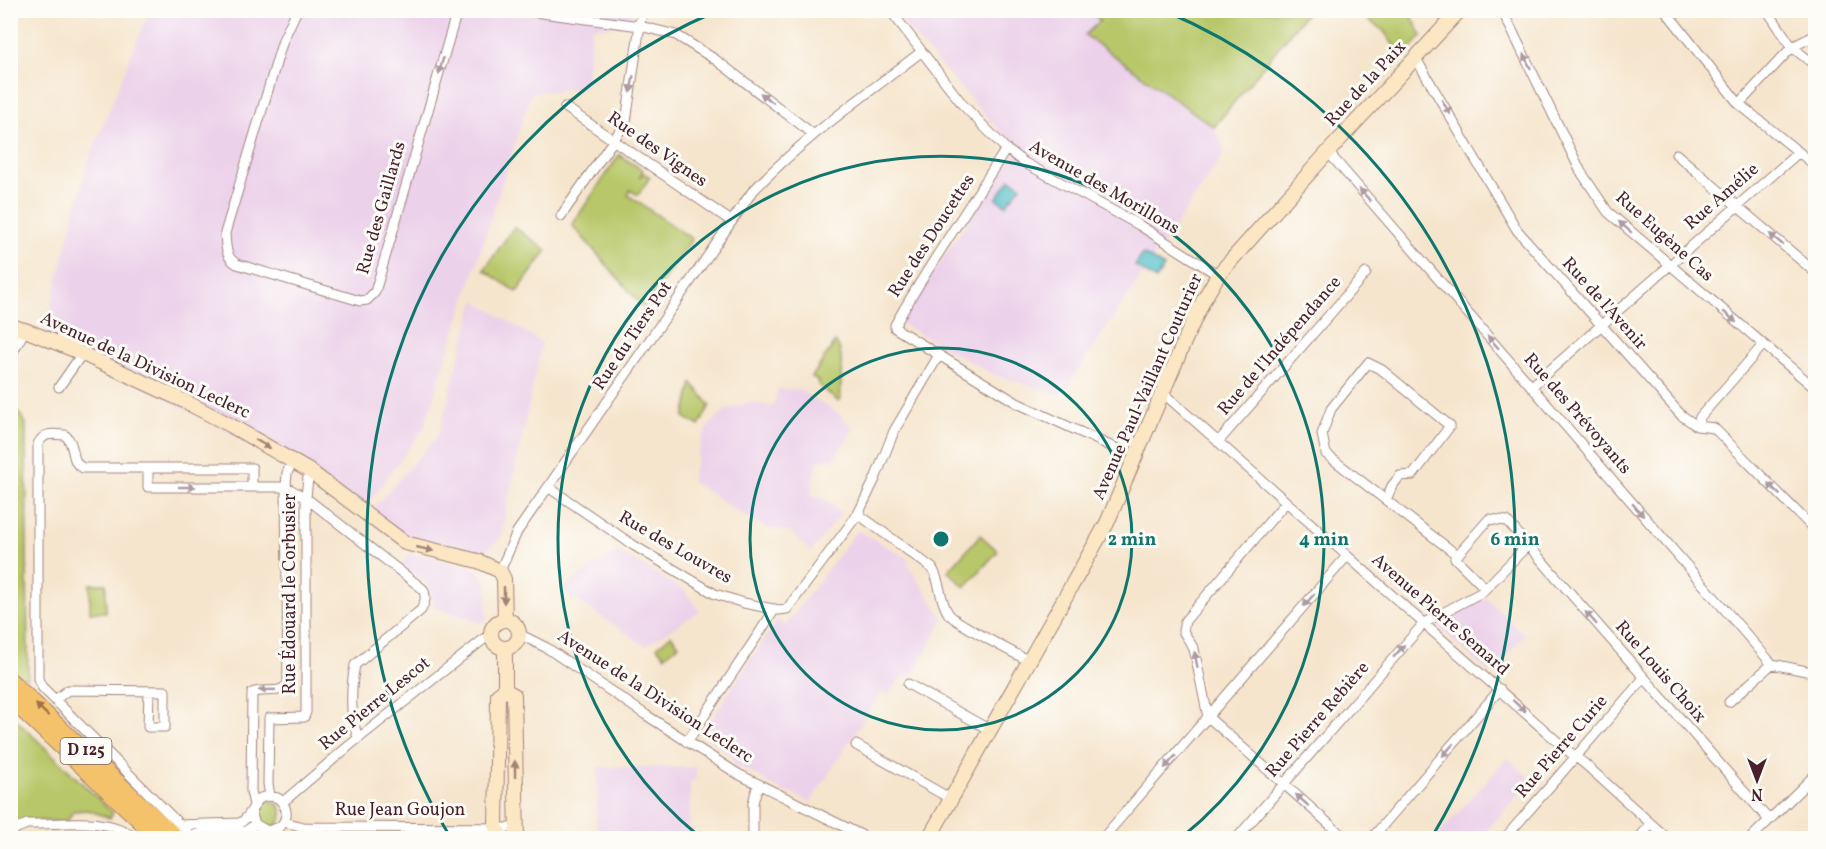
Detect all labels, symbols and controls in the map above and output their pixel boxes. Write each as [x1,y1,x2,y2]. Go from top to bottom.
street label: Rue de la Paix [1320,36,1412,132]
one-way arrow [1522,53,1531,70]
one-way arrow [436,57,445,75]
one-way arrow [627,75,636,94]
one-way arrow [759,93,774,105]
one-way arrow [1440,99,1451,115]
street label: Rue des Vignes [602,106,712,194]
street label: Avenue des Morillons [1024,135,1184,241]
street label: Rue des Gaillards [351,139,413,277]
street label: Rue Amélie [1679,158,1765,236]
street label: Rue des Doucettes [883,169,981,303]
street label: Rue Eugène Cas [1609,186,1719,288]
one-way arrow [1359,188,1372,203]
one-way arrow [1617,221,1633,234]
one-way arrow [1769,233,1784,246]
street label: Rue de l'Avenir [1556,252,1653,356]
street label: Avenue Paul-Vaillant Couturier [1087,269,1210,504]
street label: Rue de l'Indépendance [1212,271,1348,421]
street label: Rue du Tiers Pot [587,277,679,395]
street label: Avenue de la Division Leclerc [36,306,254,426]
one-way arrow [1722,310,1737,323]
one-way arrow [1487,335,1500,350]
street label: Rue des Prévoyants [1517,348,1637,480]
one-way arrow [255,439,272,449]
one-way arrow [178,482,197,492]
one-way arrow [1768,483,1782,497]
street label: Rue Édouard le Corbusier [278,493,303,695]
one-way arrow [1632,502,1645,518]
street label: Rue des Louvres [614,505,736,591]
text: 2 min [1108,528,1156,553]
text: 4 min [1299,528,1349,553]
text: 6 min [1490,528,1540,553]
centre of rings [931,529,951,549]
one-way arrow [416,545,435,555]
street label: Avenue Pierre Semard [1366,548,1514,682]
one-way arrow [499,586,509,605]
one-way arrow [1303,592,1316,607]
one-way arrow [1585,611,1598,626]
street label: Rue Louis Choix [1609,616,1711,728]
street label: Avenue de la Division Leclerc [552,624,758,770]
one-way arrow [1392,644,1405,659]
street label: Rue Pierre Lescot [314,651,436,757]
one-way arrow [1191,651,1200,670]
street label: Rue Pierre Rebière [1260,656,1376,784]
one-way arrow [258,686,277,695]
street label: Rue Pierre Curie [1510,690,1614,804]
one-way arrow [1512,699,1526,713]
one-way arrow [35,704,50,717]
road number: D 125 [60,738,112,764]
one-way arrow [1442,742,1455,757]
north arrow [1727,750,1787,810]
one-way arrow [1163,754,1177,769]
one-way arrow [510,760,519,779]
text: N [1751,782,1763,804]
one-way arrow [1295,794,1310,807]
street label: Rue Jean Goujon [335,798,466,823]

